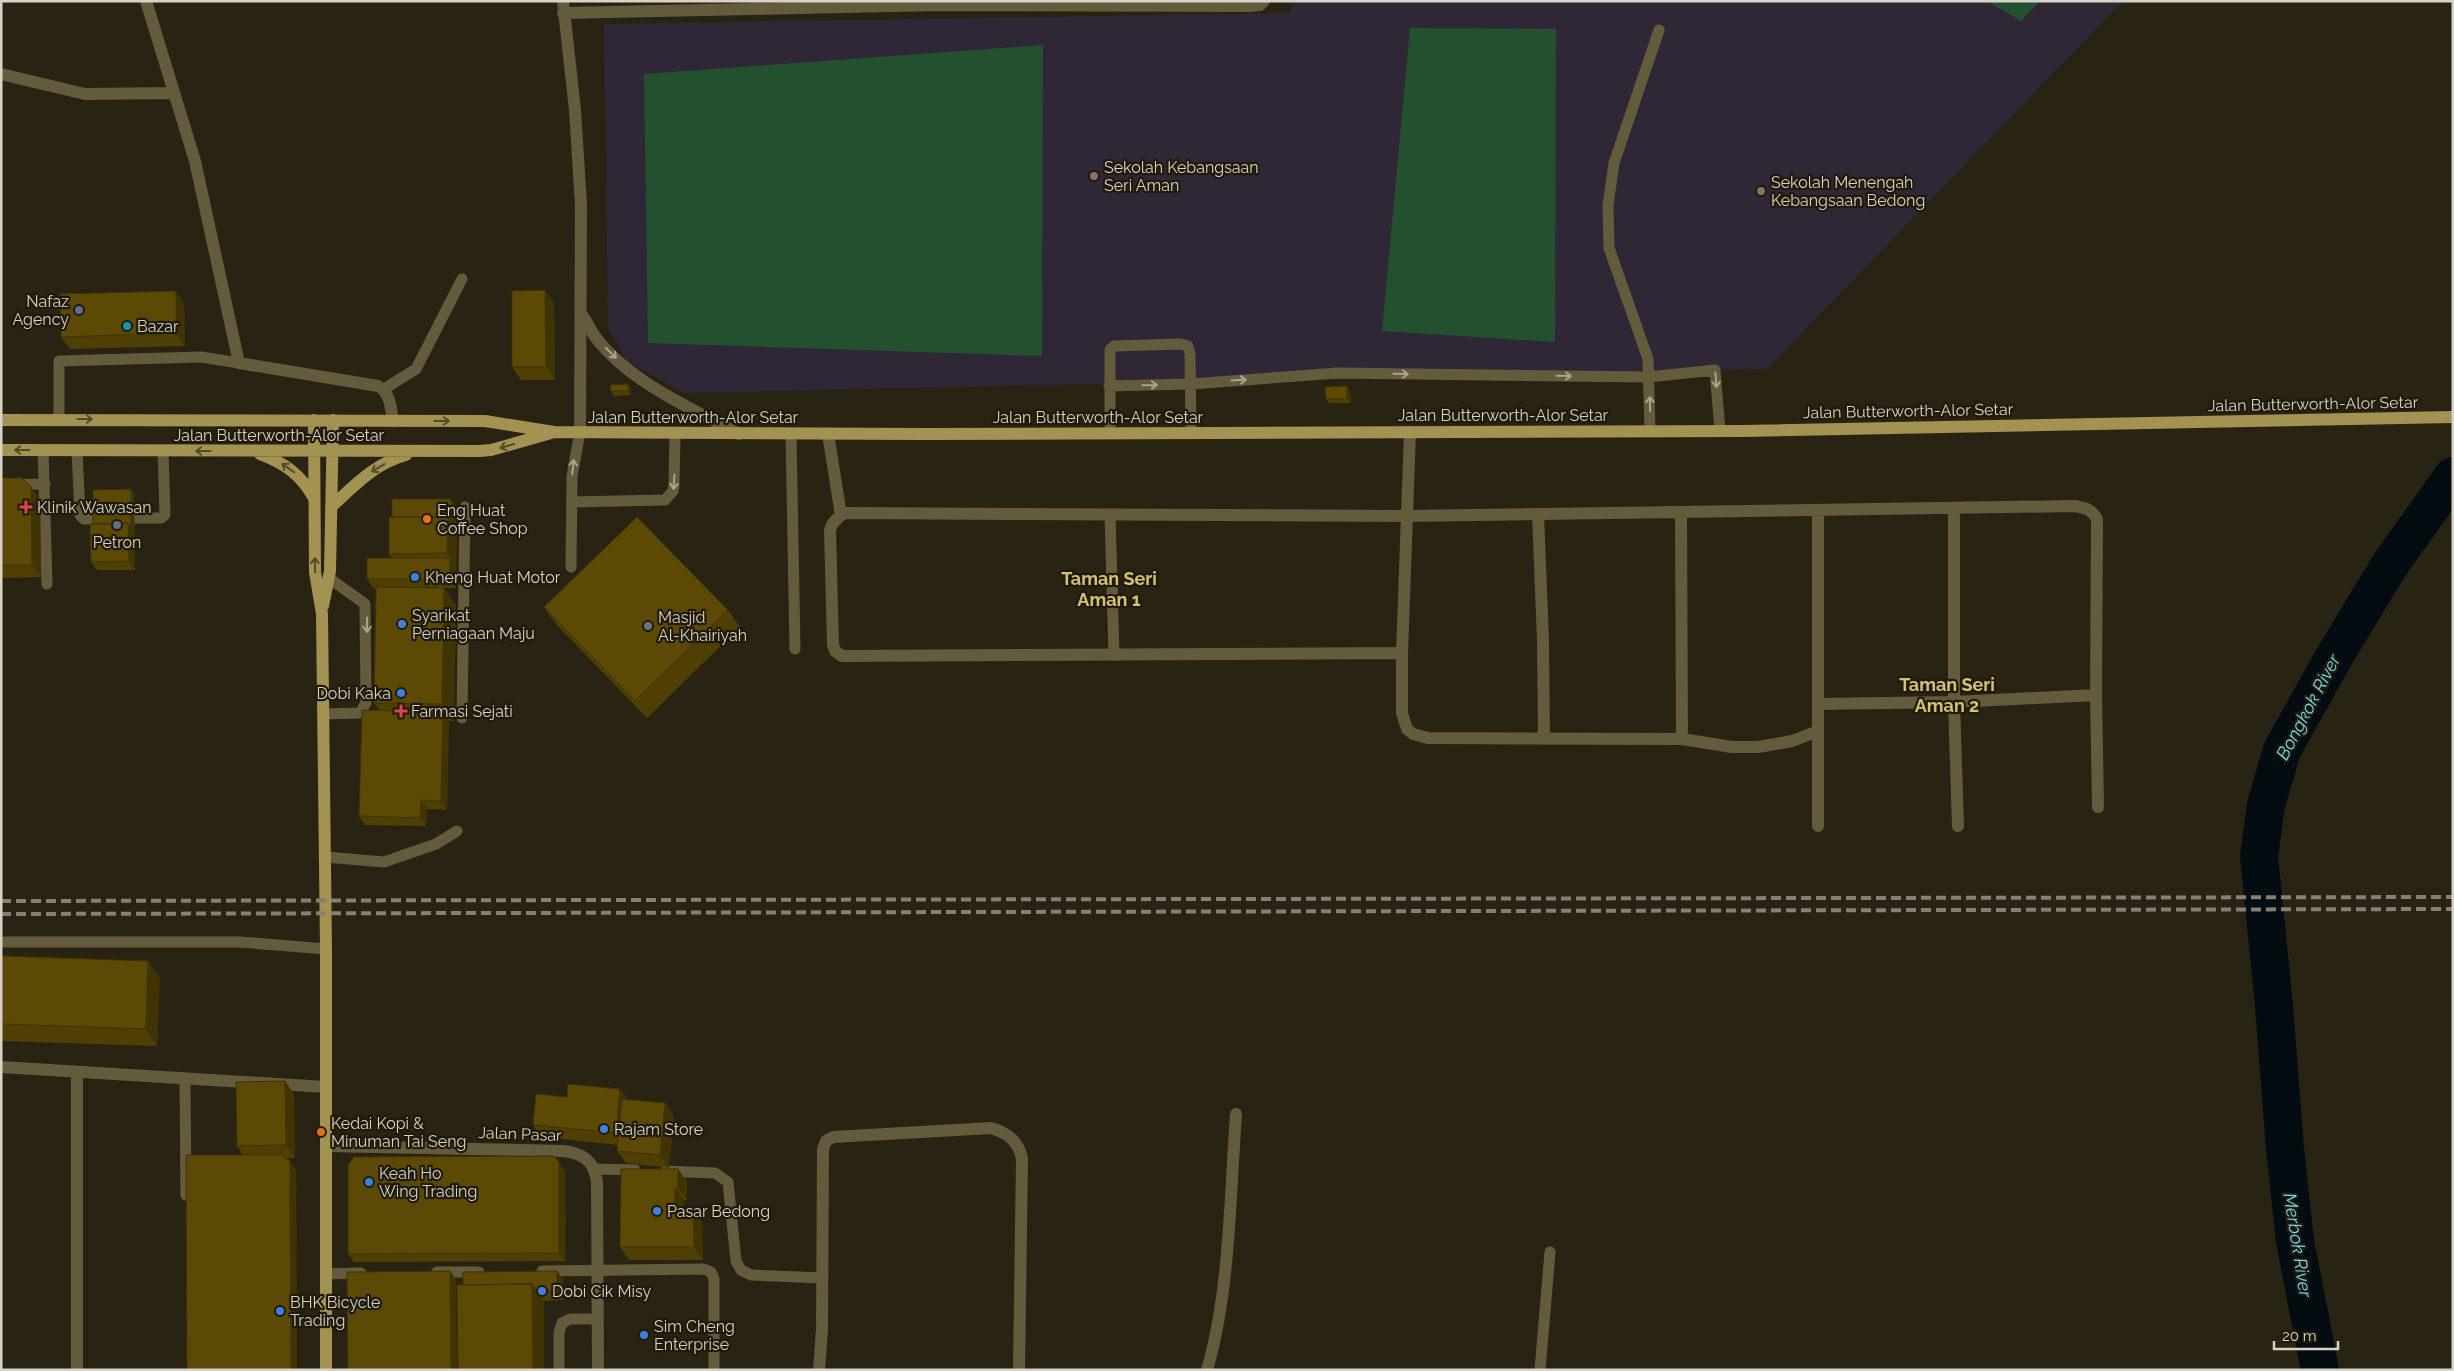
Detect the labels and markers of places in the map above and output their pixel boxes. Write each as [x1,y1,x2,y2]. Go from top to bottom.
place label: Sekolah Kebangsaan Seri Aman [1104,158,1259,195]
marker: Sekolah Kebangsaan Seri Aman [1088,170,1100,182]
place label: Sekolah Menengah Kebangsaan Bedong [1771,173,1925,210]
marker: Sekolah Menengah Kebangsaan Bedong [1755,185,1767,197]
place label: Nafaz Agency [12,292,69,329]
marker: Nafaz Agency [73,304,85,316]
place label: Bazar [137,317,179,336]
marker: Bazar [121,320,133,332]
place label: Klinik Wawasan [37,498,152,517]
marker: Klinik Wawasan [19,500,33,514]
place label: Eng Huat Coffee Shop [437,501,528,538]
marker: Eng Huat Coffee Shop [421,513,433,525]
marker: Petron [111,519,123,531]
place label: Petron [93,533,141,552]
place label: Kheng Huat Motor [425,568,561,587]
marker: Kheng Huat Motor [409,571,421,583]
place label: Syarikat Perniagaan Maju [412,606,535,643]
place label: Masjid Al-Khairiyah [658,608,747,645]
marker: Syarikat Perniagaan Maju [396,618,408,630]
marker: Masjid Al-Khairiyah [642,620,654,632]
place label: Dobi Kaka [316,684,391,703]
marker: Dobi Kaka [395,687,407,699]
place label: Farmasi Sejati [411,702,513,721]
marker: Farmasi Sejati [395,705,407,717]
place label: Kedai Kopi & Minuman Tai Seng [331,1114,466,1151]
place label: Rajam Store [614,1120,703,1139]
marker: Rajam Store [598,1123,610,1135]
marker: Kedai Kopi & Minuman Tai Seng [315,1126,327,1138]
place label: Keah Ho Wing Trading [379,1164,477,1201]
marker: Keah Ho Wing Trading [363,1176,375,1188]
place label: Pasar Bedong [667,1202,770,1221]
marker: Pasar Bedong [651,1205,663,1217]
place label: Dobi Cik Misy [552,1282,652,1301]
marker: Dobi Cik Misy [536,1285,548,1297]
place label: BHK Bicycle Trading [290,1293,380,1330]
marker: BHK Bicycle Trading [274,1305,286,1317]
place label: Sim Cheng Enterprise [654,1317,735,1354]
marker: Sim Cheng Enterprise [638,1329,650,1341]

